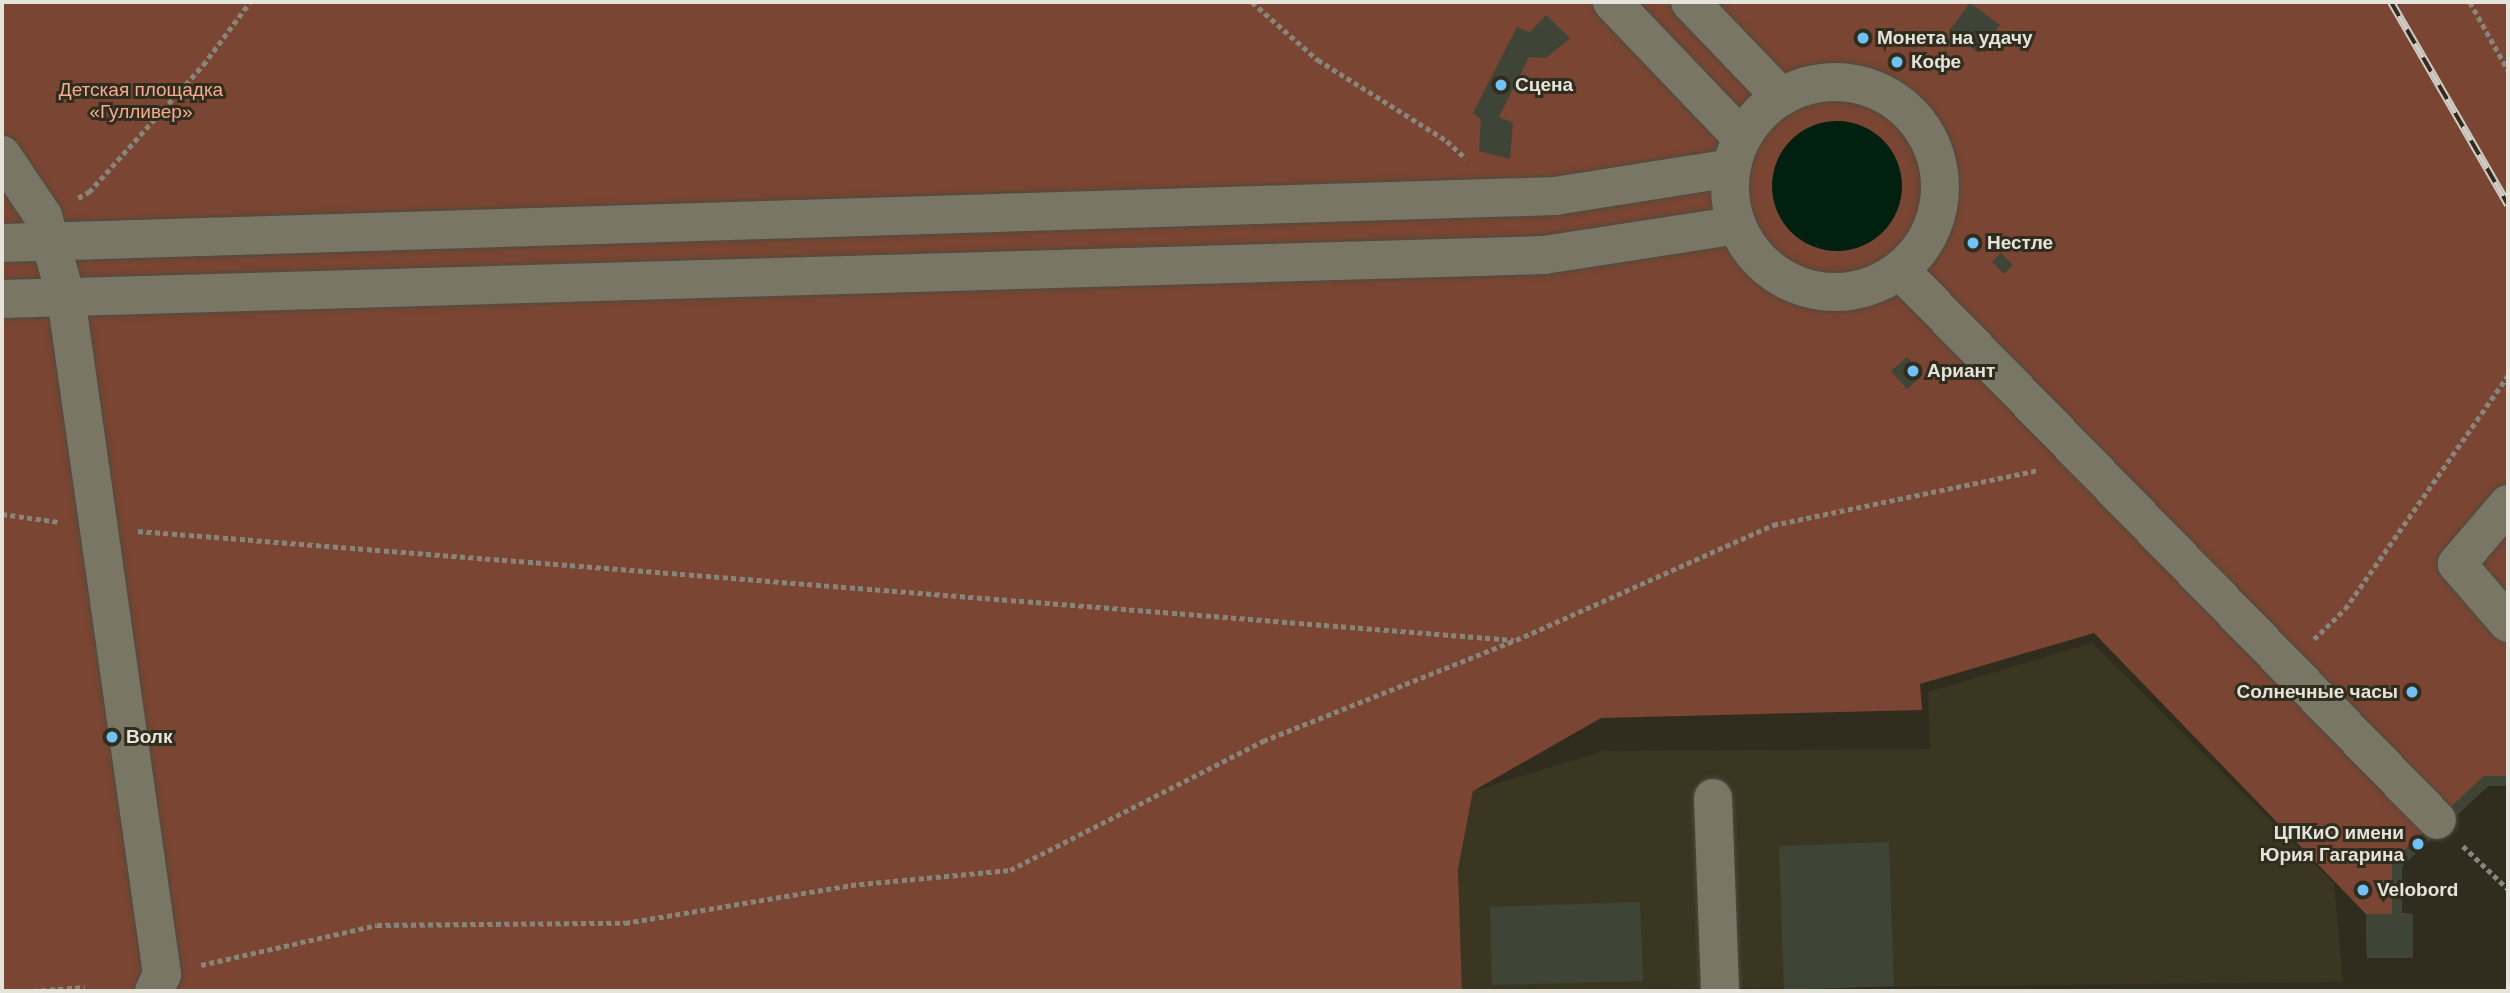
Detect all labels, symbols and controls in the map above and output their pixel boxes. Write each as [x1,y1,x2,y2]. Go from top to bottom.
place label: Монета на удачу [1877,27,2033,49]
marker: Монета на удачу [1855,30,1871,46]
place label: Кофе [1911,51,1961,73]
marker: Кофе [1889,54,1905,70]
place label: Сцена [1515,74,1573,96]
marker: Сцена [1493,77,1509,93]
park label: Детская площадка «Гулливер» [59,79,223,123]
place label: Нестле [1987,232,2053,254]
marker: Нестле [1965,235,1981,251]
place label: Ариант [1927,360,1995,382]
marker: Ариант [1905,363,1921,379]
place label: Солнечные часы [2237,681,2398,703]
marker: Солнечные часы [2404,684,2420,700]
place label: Волк [126,726,172,748]
marker: Волк [104,729,120,745]
place label: ЦПКиО имени Юрия Гагарина [2260,822,2404,866]
marker: ЦПКиО имени Юрия Гагарина [2410,836,2426,852]
place label: Velobord [2377,879,2458,901]
marker: Velobord [2355,882,2371,898]

